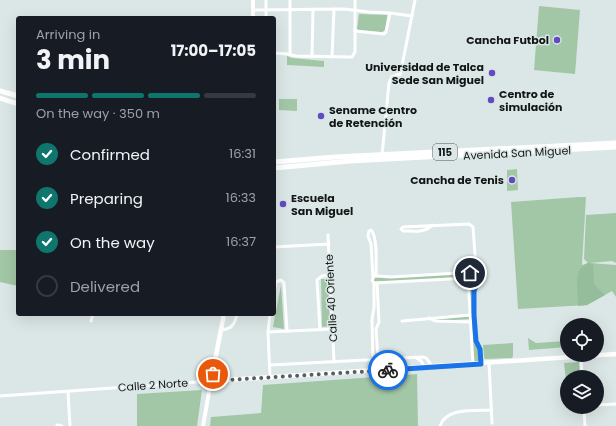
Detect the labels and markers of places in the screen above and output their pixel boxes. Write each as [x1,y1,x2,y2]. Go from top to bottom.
place label: Cancha Futbol [466,32,549,48]
marker: Cancha Futbol [552,35,562,45]
place label: Universidad de Talca Sede San Miguel [365,59,484,88]
marker: Universidad de Talca Sede San Miguel [487,68,497,78]
place label: Centro de simulación [499,86,562,115]
marker: Centro de simulación [486,95,496,105]
place label: Sename Centro de Retención [329,102,417,131]
marker: Sename Centro de Retención [316,111,326,121]
place label: Cancha de Tenis [410,172,504,188]
marker: Cancha de Tenis [507,175,517,185]
place label: Escuela San Miguel [291,190,353,219]
marker: Escuela San Miguel [278,199,288,209]
pin [453,256,487,290]
pin [196,357,230,391]

